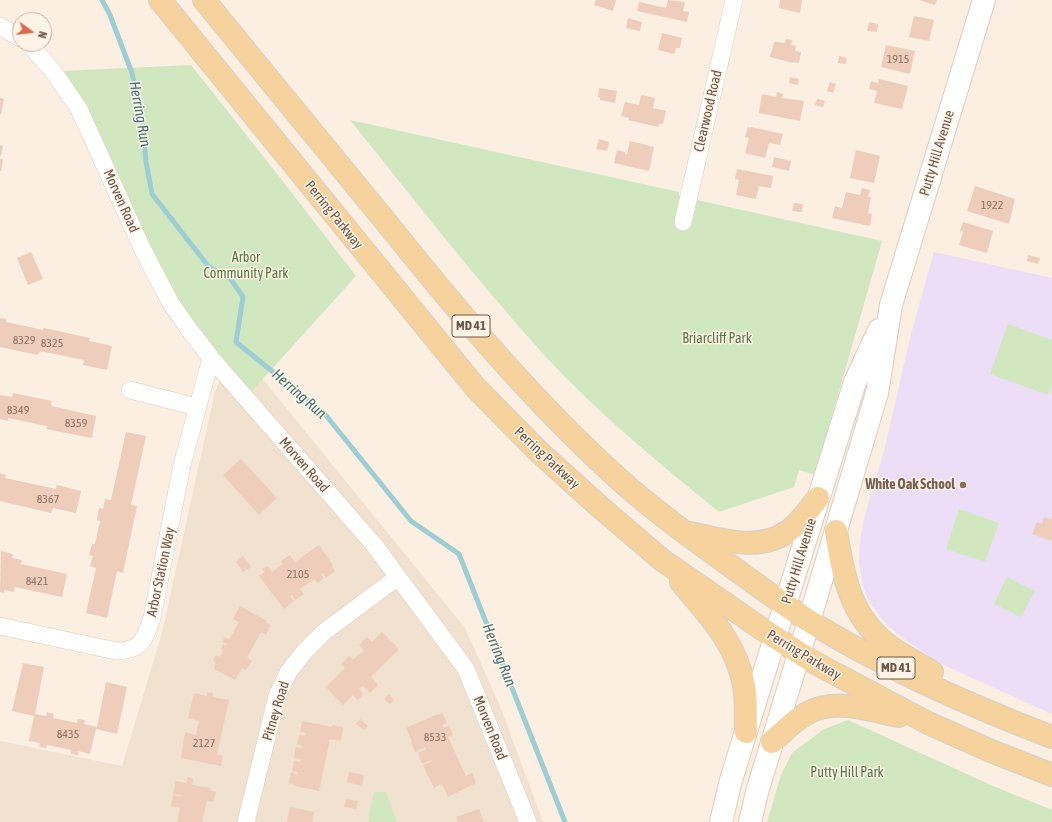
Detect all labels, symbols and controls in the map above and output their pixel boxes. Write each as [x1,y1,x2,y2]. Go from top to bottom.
north arrow [12,12,52,52]
text: N [36,30,49,40]
house number: 1915 [887,52,909,66]
street label: Clearwood Road [690,68,726,154]
water label: Herring Run [125,80,155,148]
street label: Putty Hill Avenue [916,108,958,198]
street label: Morven Road [100,167,142,235]
street label: Perring Parkway [301,177,367,253]
house number: 1922 [981,198,1003,212]
park label: Arbor Community Park [204,250,288,282]
road number: MD 41 [452,315,490,337]
park label: Briarcliff Park [682,331,752,347]
house number: 8329 [13,333,35,347]
house number: 8325 [41,336,63,350]
water label: Herring Run [268,365,330,423]
house number: 8349 [7,403,29,417]
house number: 8359 [65,416,87,430]
street label: Perring Parkway [511,423,583,493]
street label: Morven Road [276,434,332,496]
place label: White Oak School [865,477,955,493]
marker: White Oak School [958,480,968,490]
house number: 8367 [37,492,59,506]
street label: Putty Hill Avenue [778,516,820,606]
street label: Arbor Station Way [143,526,179,618]
house number: 2105 [287,567,309,581]
house number: 8421 [26,574,48,588]
water label: Herring Run [478,621,520,689]
street label: Perring Parkway [764,626,844,684]
road number: MD 41 [877,657,915,679]
street label: Pitney Road [259,679,293,743]
street label: Morven Road [470,694,510,762]
house number: 8435 [57,727,79,741]
house number: 8533 [424,730,446,744]
house number: 2127 [193,736,215,750]
park label: Putty Hill Park [810,765,884,781]

